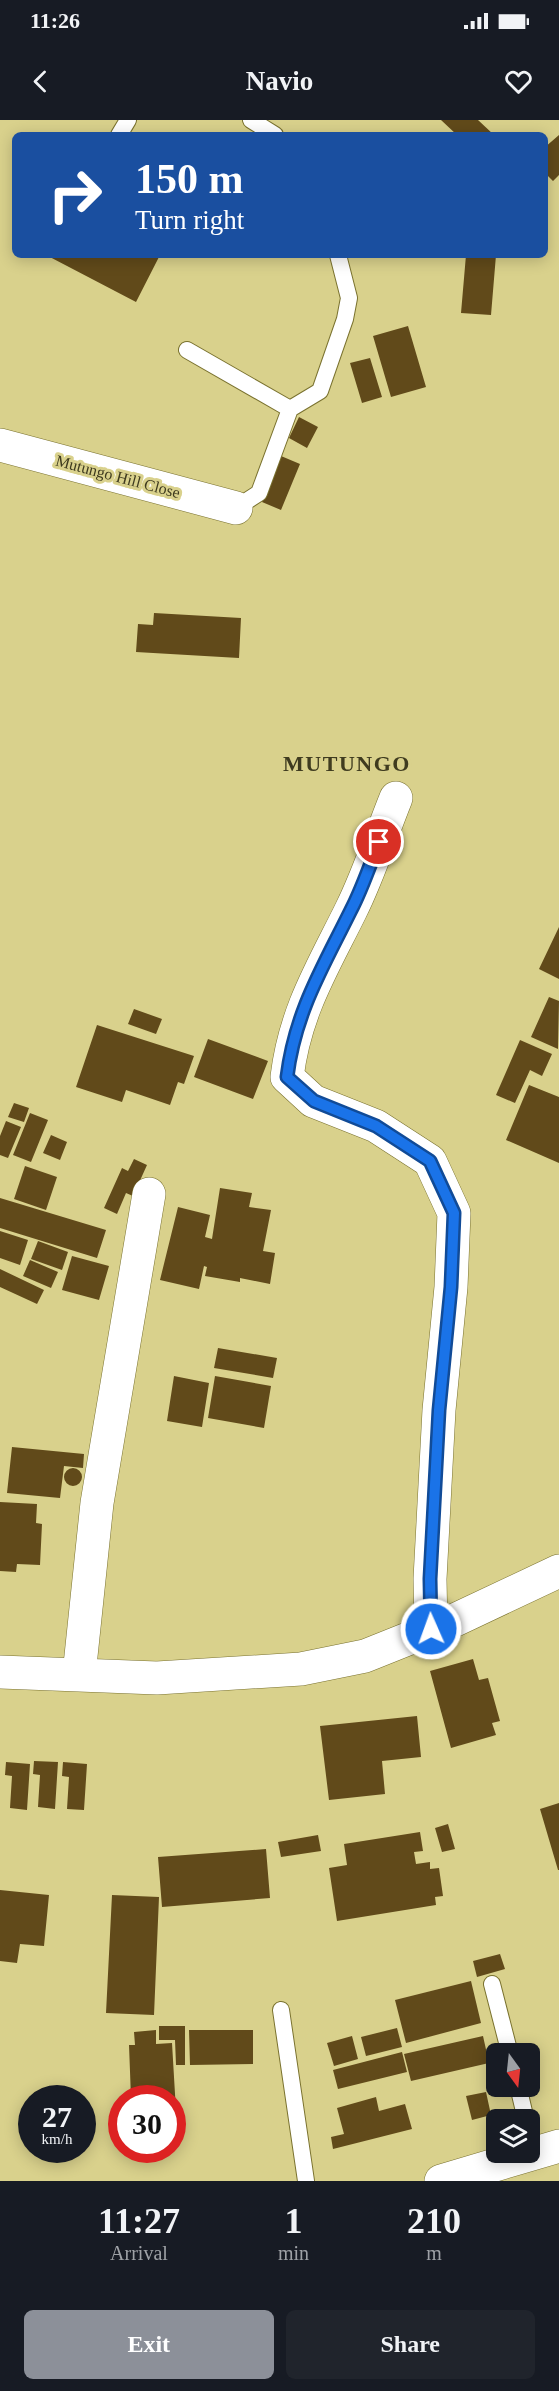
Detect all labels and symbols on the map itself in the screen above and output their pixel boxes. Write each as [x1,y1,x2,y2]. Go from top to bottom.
street label: Mutungo Hill Close [54,452,182,502]
district label: MUTUNGO [283,751,411,776]
pin [353,816,404,867]
position arrow [399,1597,463,1661]
north arrow [486,2043,540,2097]
speed limit sign: 30 [108,2085,186,2163]

